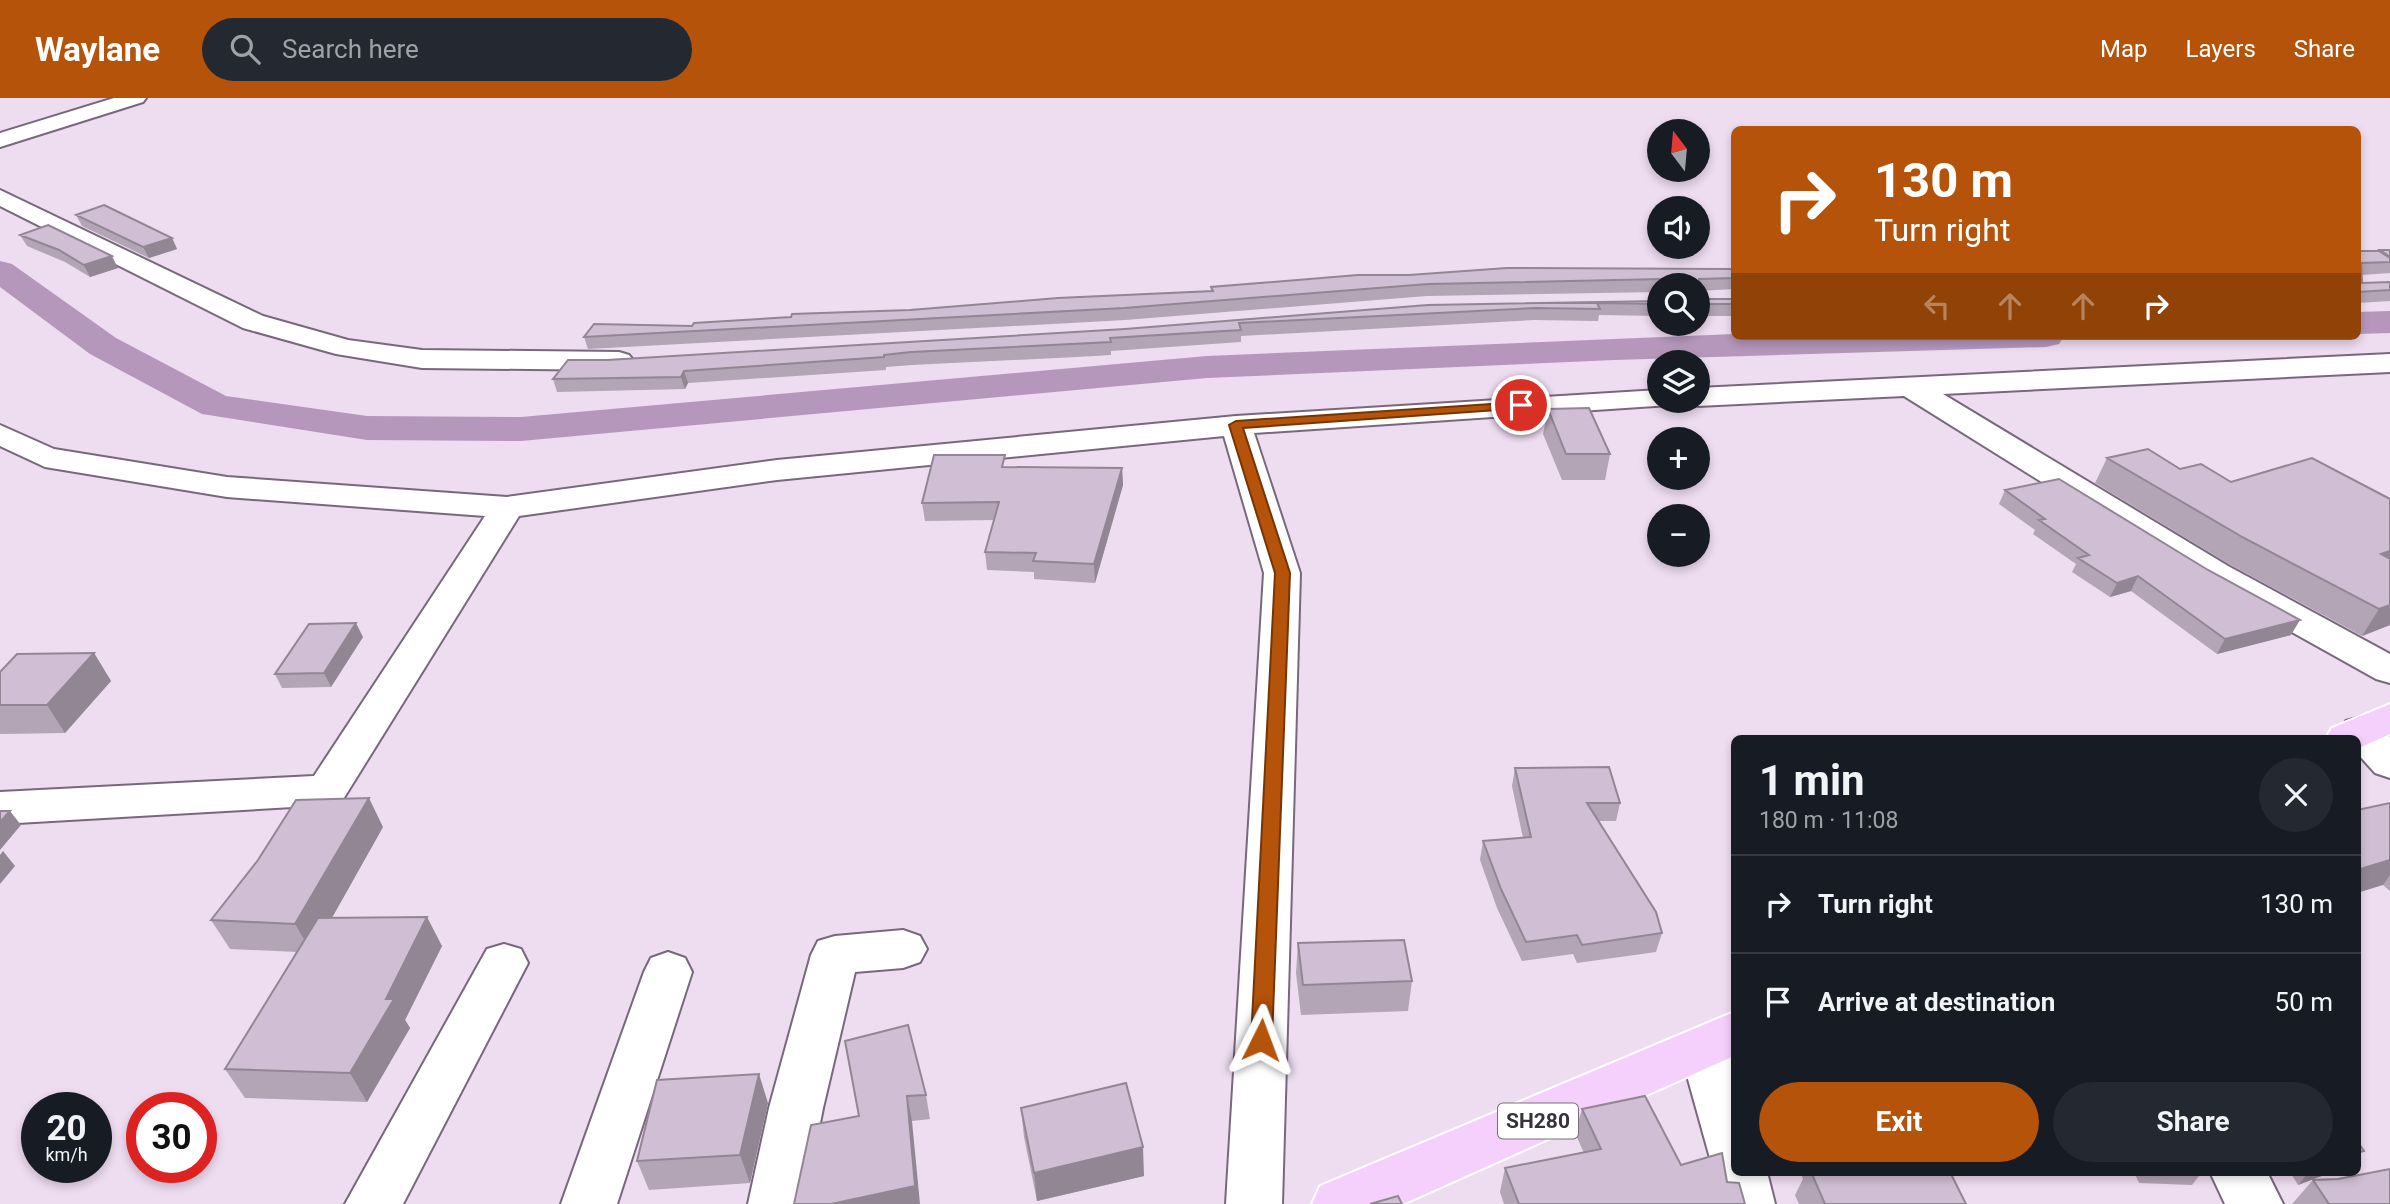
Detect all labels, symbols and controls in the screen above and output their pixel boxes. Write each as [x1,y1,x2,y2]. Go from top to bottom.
search box [202,18,692,81]
text: Waylane [35,30,160,69]
icon: search [226,30,264,68]
text: Search here [282,34,419,64]
text: Map [2100,35,2148,63]
text: Layers [2186,35,2256,63]
text: Share [2294,35,2355,63]
north arrow [1647,119,1710,182]
map controls [1647,119,1710,567]
text: 130 m [1874,152,2013,209]
icon: right [1759,154,1850,245]
button: sound [1647,196,1710,259]
text: Turn right [1874,211,2010,249]
button: search [1647,273,1710,336]
icon: left [1918,287,1956,325]
icon: ahead [1991,287,2029,325]
icon: ahead [2064,287,2102,325]
icon: right [2137,287,2175,325]
button: layers [1647,350,1710,413]
pin [1491,375,1551,435]
icon: arrive [1502,386,1540,424]
button: + [1647,427,1710,490]
button: − [1647,504,1710,567]
text: 1 min [1759,756,1865,805]
button: close [2259,758,2333,832]
text: 180 m · 11:08 [1759,807,1898,834]
icon: right [1759,885,1797,923]
text: Turn right [1818,889,1933,919]
text: 130 m [2260,889,2333,919]
icon: arrive [1759,983,1797,1021]
text: Arrive at destination [1818,987,2055,1017]
text: 50 m [2275,987,2333,1017]
position arrow [1224,1003,1298,1077]
button: Exit [1759,1082,2039,1162]
button: Share [2053,1082,2333,1162]
speed limit sign: 30 [126,1092,217,1183]
road number: SH280 [1498,1104,1578,1138]
text: 20 [46,1108,87,1149]
text: km/h [45,1144,88,1165]

